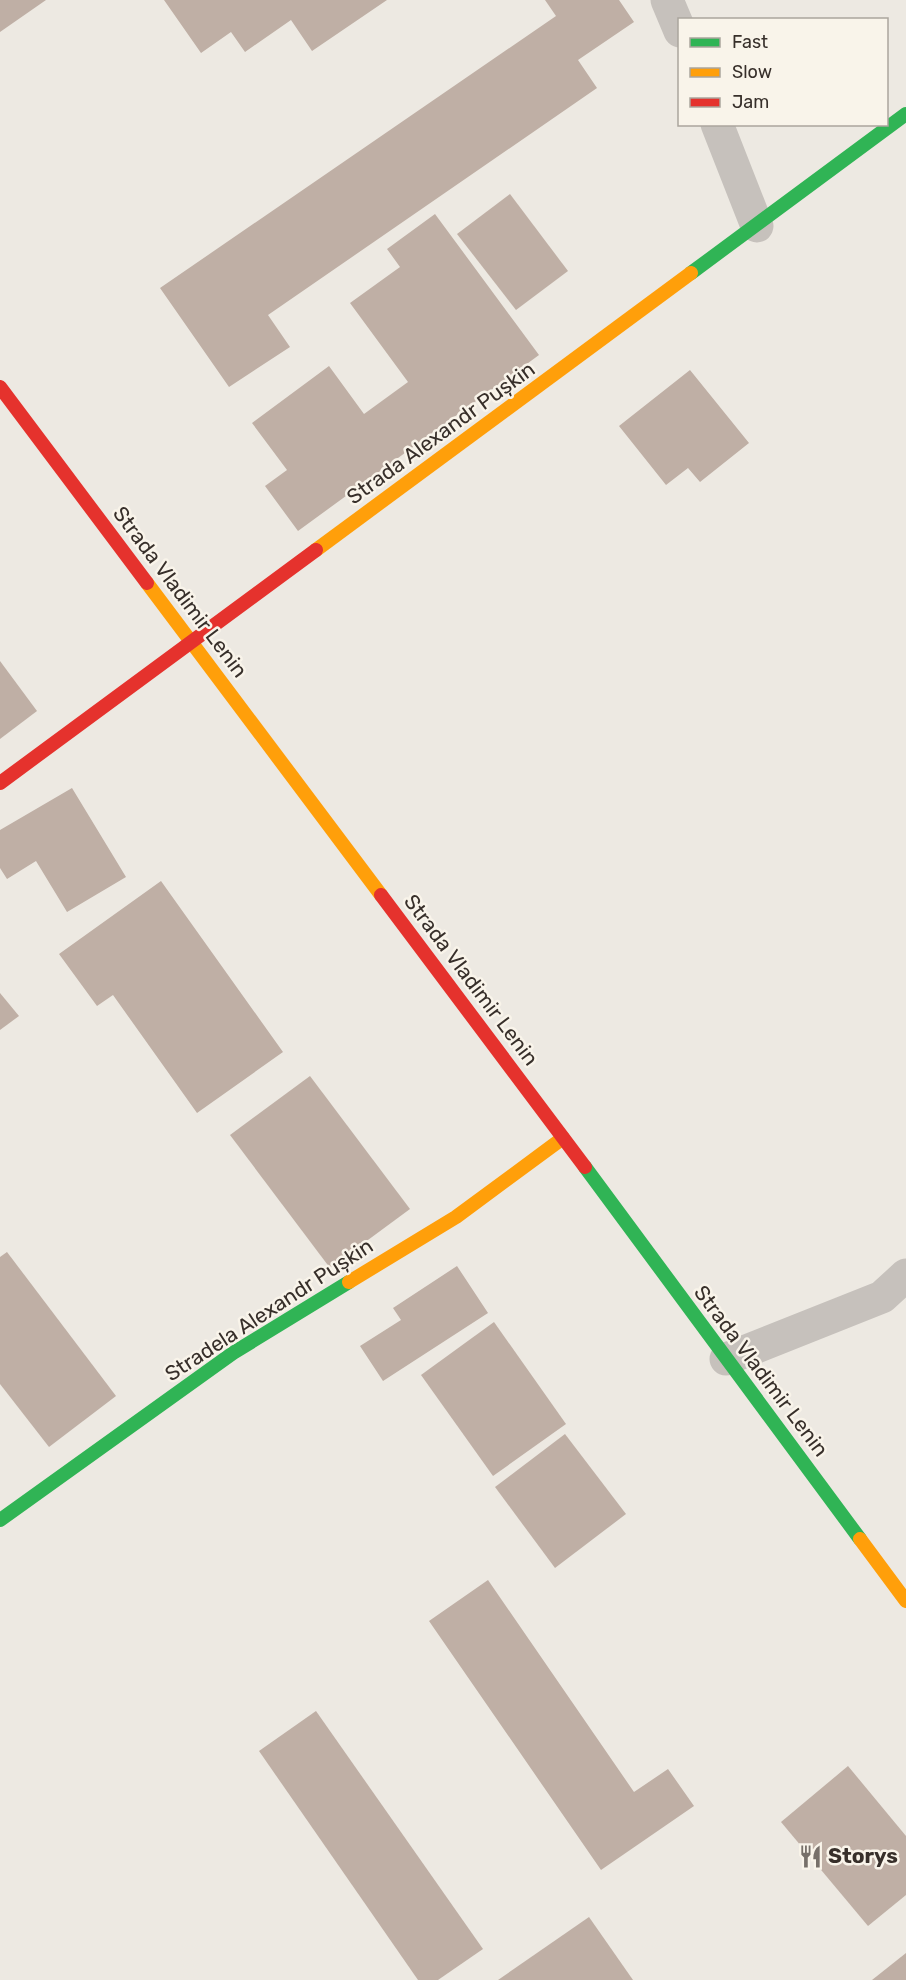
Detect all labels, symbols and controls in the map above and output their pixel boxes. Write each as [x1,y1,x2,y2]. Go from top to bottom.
legend [678,18,888,126]
text: Fast [732,31,768,53]
text: Slow [732,61,772,83]
text: Jam [732,91,769,113]
street label: Strada Alexandr Pușkin [342,356,540,509]
street label: Strada Vladimir Lenin [108,501,253,682]
street label: Strada Vladimir Lenin [399,889,544,1070]
street label: Stradela Alexandr Pușkin [160,1233,377,1386]
street label: Strada Vladimir Lenin [689,1280,834,1461]
restaurant icon: Storys [797,1843,823,1869]
place label: Storys [828,1843,898,1868]

